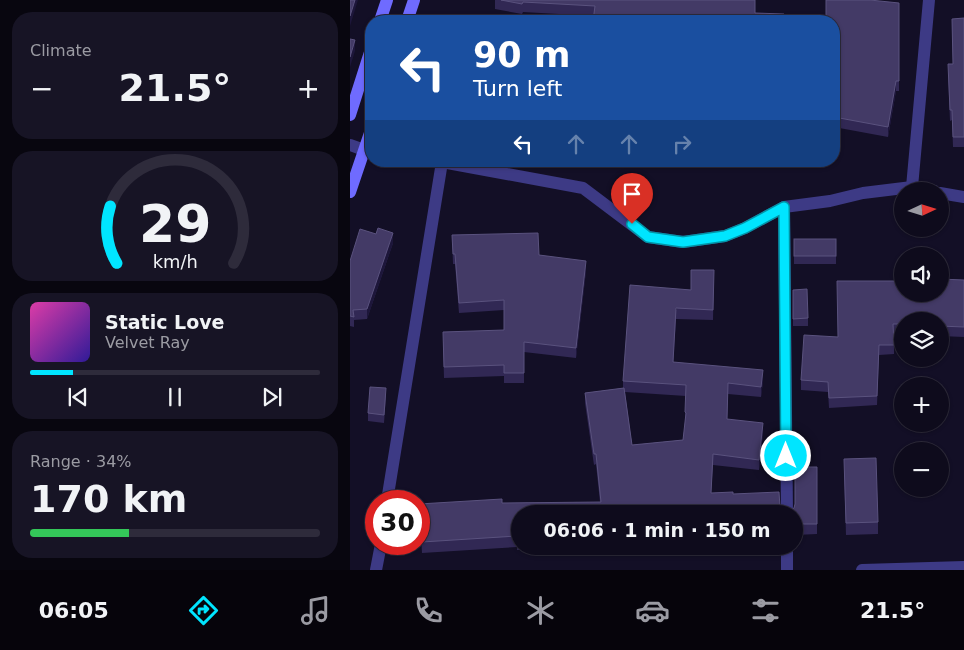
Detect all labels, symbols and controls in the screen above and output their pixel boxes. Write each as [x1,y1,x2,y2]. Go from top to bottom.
icon: left [390,35,455,100]
text: 90 m [473,35,570,75]
text: Climate [30,41,92,60]
text: 21.5° [119,66,231,110]
text: − [30,72,53,105]
text: + [297,72,320,105]
text: Turn left [473,76,562,101]
icon: left [509,130,537,158]
icon: ahead [562,130,590,158]
icon: ahead [615,130,643,158]
icon: right [668,130,696,158]
pin [611,173,653,224]
icon: arrive [618,180,646,208]
north arrow [894,182,949,238]
map controls [894,182,949,497]
text: 29 [139,194,211,254]
button: sound [894,247,949,302]
text: km/h [152,251,198,272]
text: Static Love [105,311,225,333]
button: layers [894,312,949,367]
text: Velvet Ray [105,333,190,352]
button: + [894,377,949,432]
icon: previous [64,383,92,411]
icon: pause [161,383,189,411]
icon: next [258,383,286,411]
position arrow [759,429,811,481]
button: − [894,442,949,497]
text: Range · 34% [30,452,132,471]
text: 170 km [30,477,187,521]
speed limit sign: 30 [365,490,430,555]
text: 06:06 · 1 min · 150 m [543,519,771,541]
icon: directions [186,593,221,628]
icon: music [298,593,333,628]
icon: phone [411,593,446,628]
icon: climate [523,593,558,628]
icon: car [635,593,670,628]
icon: filters [748,593,783,628]
text: 06:05 [39,598,109,623]
text: 21.5° [860,598,925,623]

